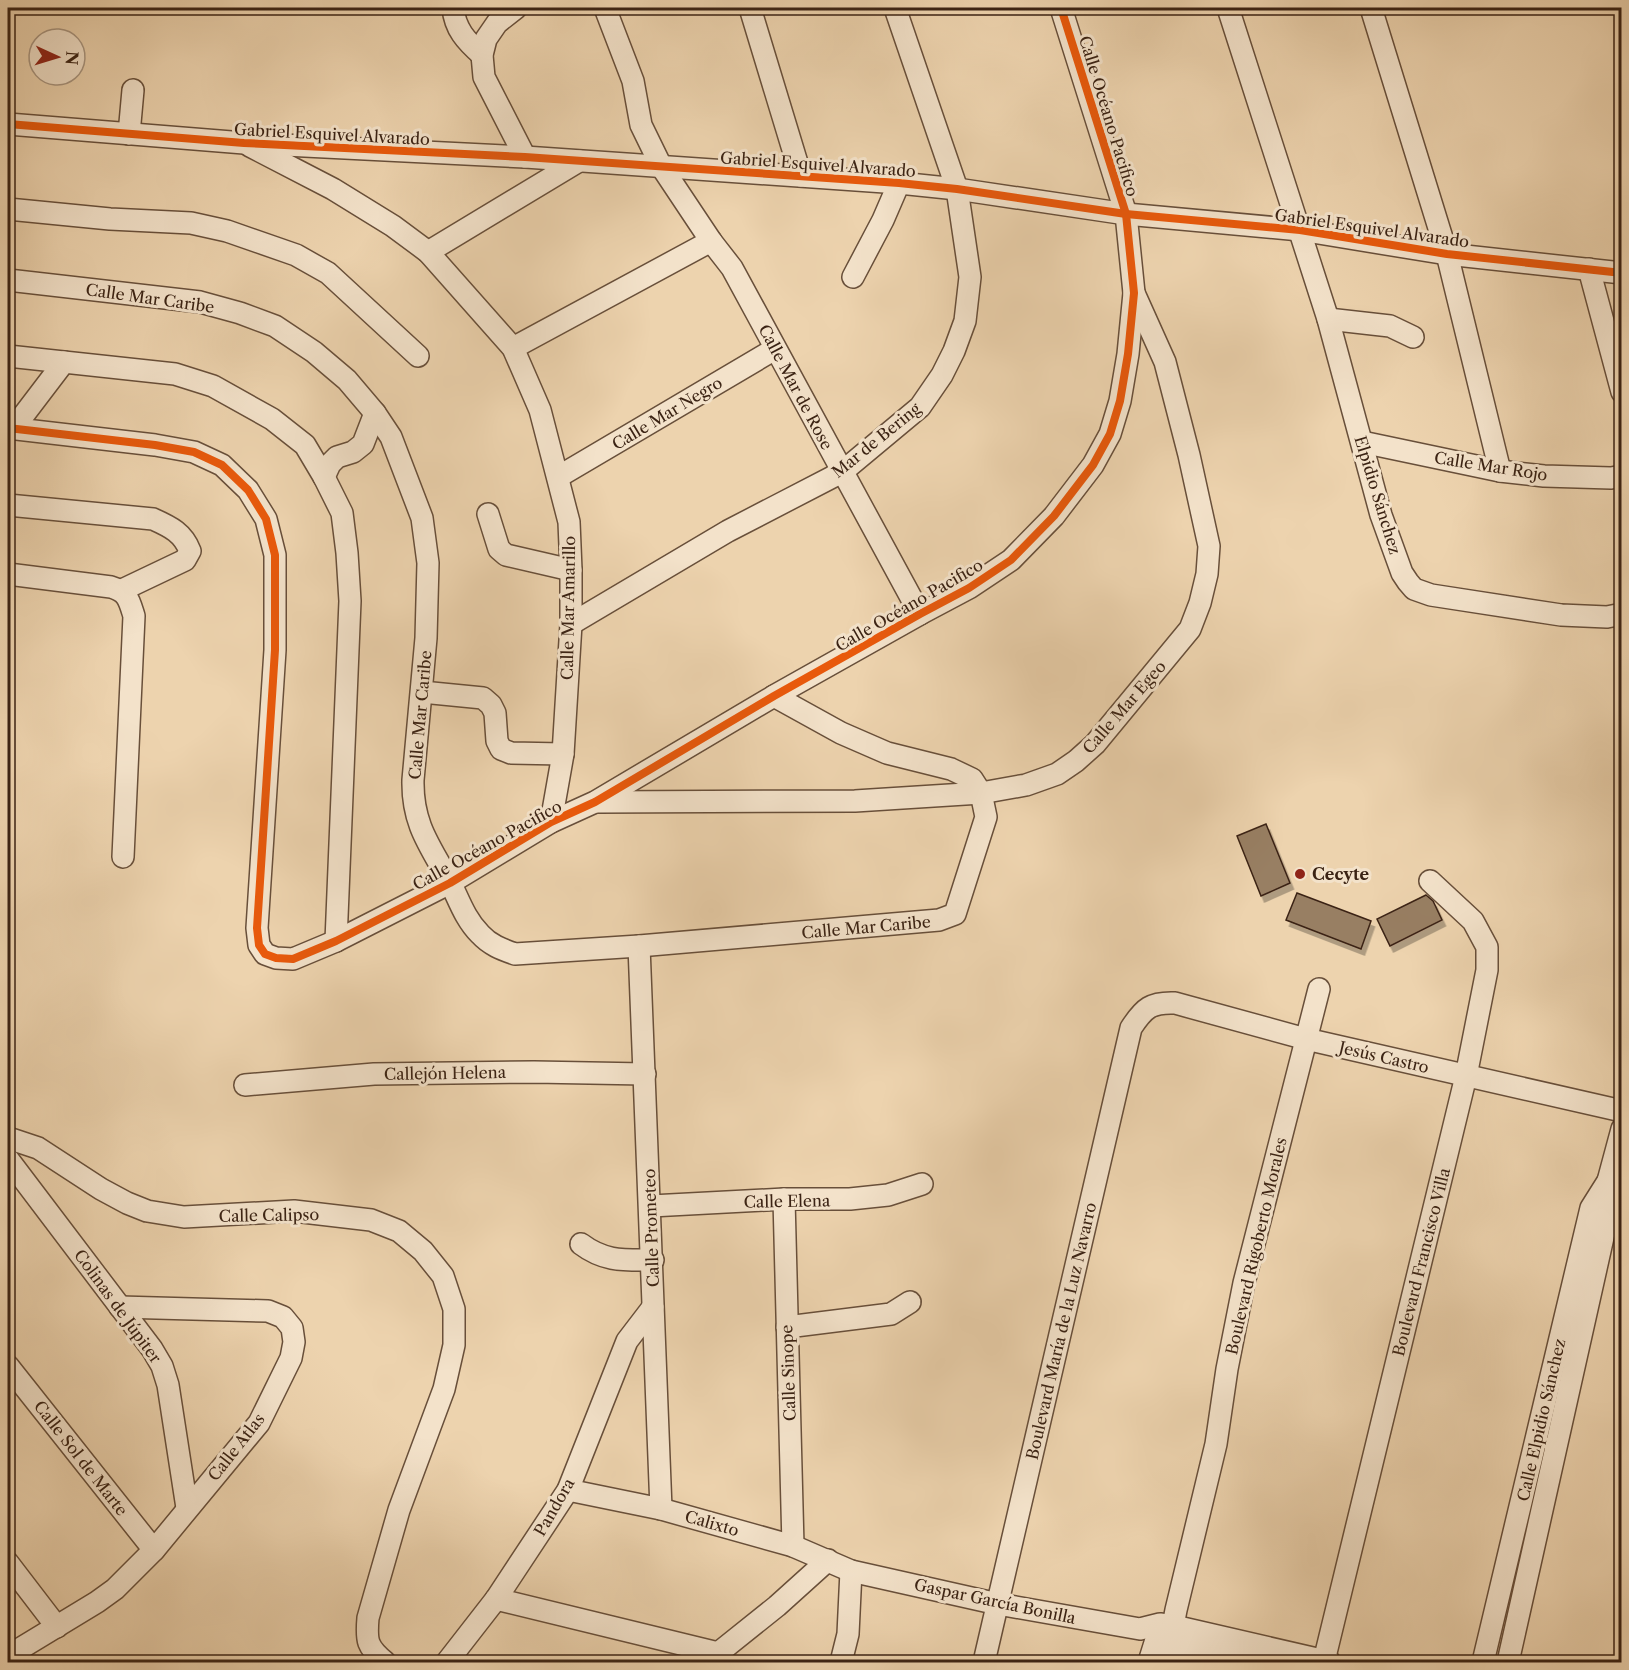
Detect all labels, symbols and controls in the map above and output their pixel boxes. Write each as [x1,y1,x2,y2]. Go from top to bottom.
north arrow [27,27,87,87]
street label: Calle Océano Pacifico [1075,33,1143,199]
text: N [61,50,82,66]
street label: Gabriel Esquivel Alvarado [234,119,431,149]
street label: Gabriel Esquivel Alvarado [720,147,917,181]
street label: Gabriel Esquivel Alvarado [1274,204,1471,252]
street label: Calle Mar Caribe [84,279,216,317]
street label: Calle Mar de Rose [755,321,837,453]
street label: Calle Mar Negro [608,372,726,454]
street label: Mar de Bering [828,398,925,482]
street label: Elpidio Sánchez [1350,433,1406,557]
street label: Calle Mar Rojo [1433,447,1549,485]
street label: Calle Mar Amarillo [557,536,579,680]
street label: Calle Océano Pacifico [832,554,986,655]
street label: Calle Mar Caribe [404,650,436,780]
street label: Calle Mar Egeo [1078,656,1170,758]
street label: Calle Océano Pacifico [409,796,565,894]
place label: Cecyte [1312,864,1369,884]
marker: Cecyte [1293,867,1307,881]
street label: Calle Mar Caribe [801,911,931,943]
street label: Jesús Castro [1334,1036,1431,1077]
street label: Callejón Helena [384,1062,507,1084]
street label: Boulevard Rigoberto Morales [1221,1135,1291,1357]
street label: Boulevard Francisco Villa [1388,1165,1454,1358]
street label: Calle Prometeo [639,1168,663,1288]
street label: Calle Elena [743,1190,831,1212]
street label: Boulevard María de la Luz Navarro [1022,1200,1100,1462]
street label: Calle Calipso [219,1204,320,1226]
street label: Colinas de Júpiter [70,1245,166,1367]
street label: Calle Sinope [776,1324,800,1422]
street label: Calle Elpidio Sánchez [1513,1337,1569,1503]
street label: Calle Sol de Marte [30,1396,132,1520]
street label: Calle Atlas [203,1409,269,1485]
street label: Pandora [529,1474,579,1539]
street label: Calixto [683,1506,741,1540]
street label: Gaspar García Bonilla [912,1574,1078,1628]

